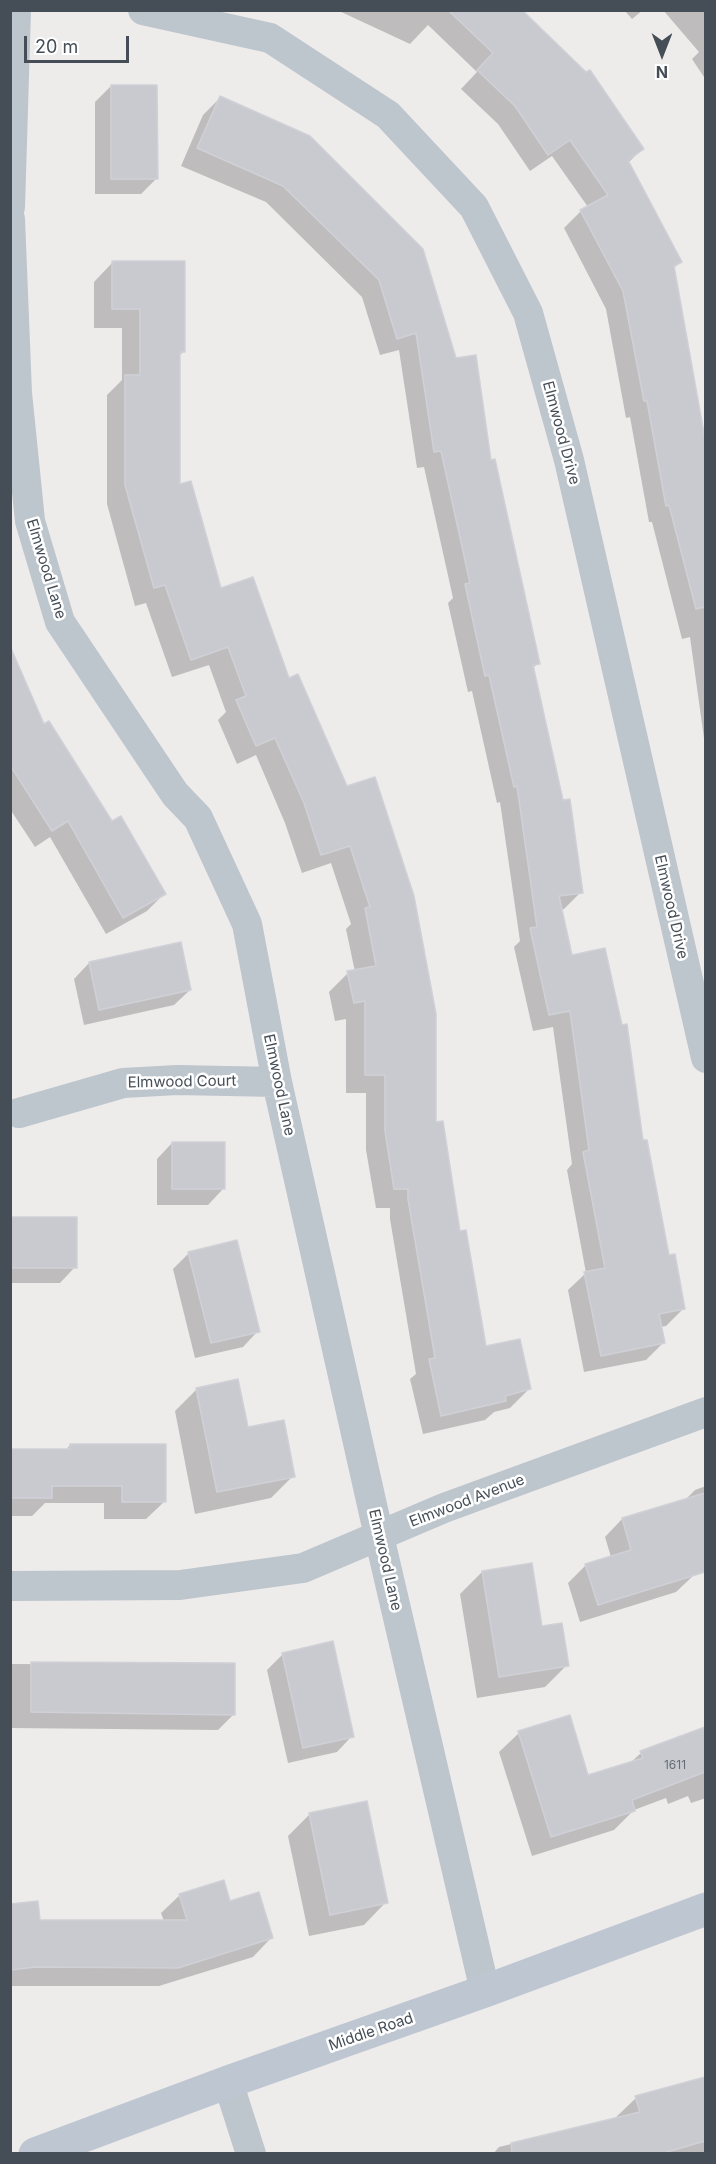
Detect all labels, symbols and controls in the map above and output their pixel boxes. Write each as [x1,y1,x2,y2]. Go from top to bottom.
scale bar [27,24,132,62]
north arrow [632,24,692,84]
text: 20 m [35,36,78,57]
text: N [656,62,668,82]
street label: Elmwood Drive [539,379,583,487]
street label: Elmwood Lane [22,517,70,621]
street label: Elmwood Drive [650,853,692,961]
street label: Elmwood Lane [259,1032,299,1138]
street label: Elmwood Court [127,1072,237,1092]
street label: Elmwood Avenue [407,1471,527,1531]
street label: Elmwood Lane [365,1507,405,1613]
house number: 1611 [664,1758,686,1772]
street label: Middle Road [326,2009,416,2055]

